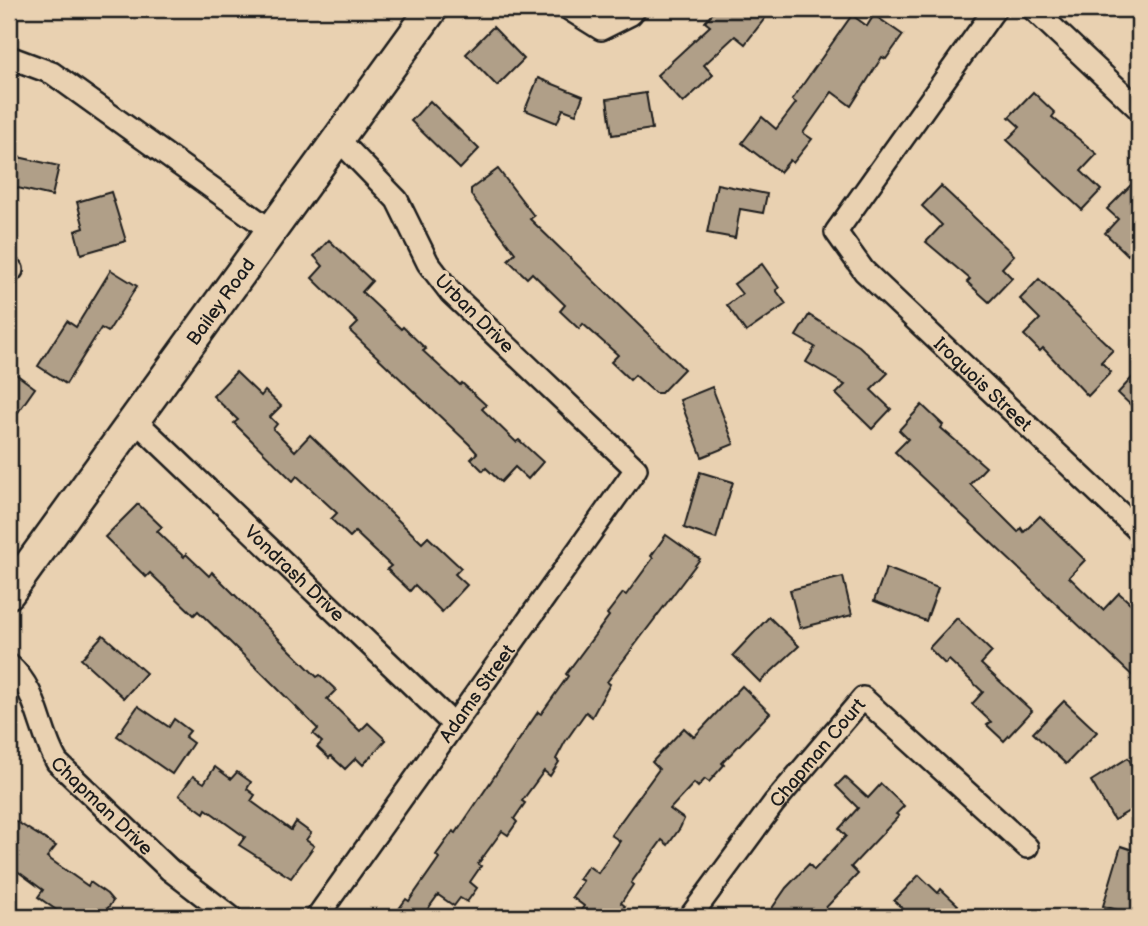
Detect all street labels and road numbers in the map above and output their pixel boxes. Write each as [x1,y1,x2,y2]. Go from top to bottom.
street label: Bailey Road [182,254,261,350]
street label: Urban Drive [429,270,518,359]
street label: Iroquois Street [928,333,1036,437]
street label: Vondrash Drive [239,521,349,627]
street label: Adams Street [435,640,521,747]
street label: Chapman Court [765,694,871,813]
street label: Chapman Drive [45,752,157,861]

